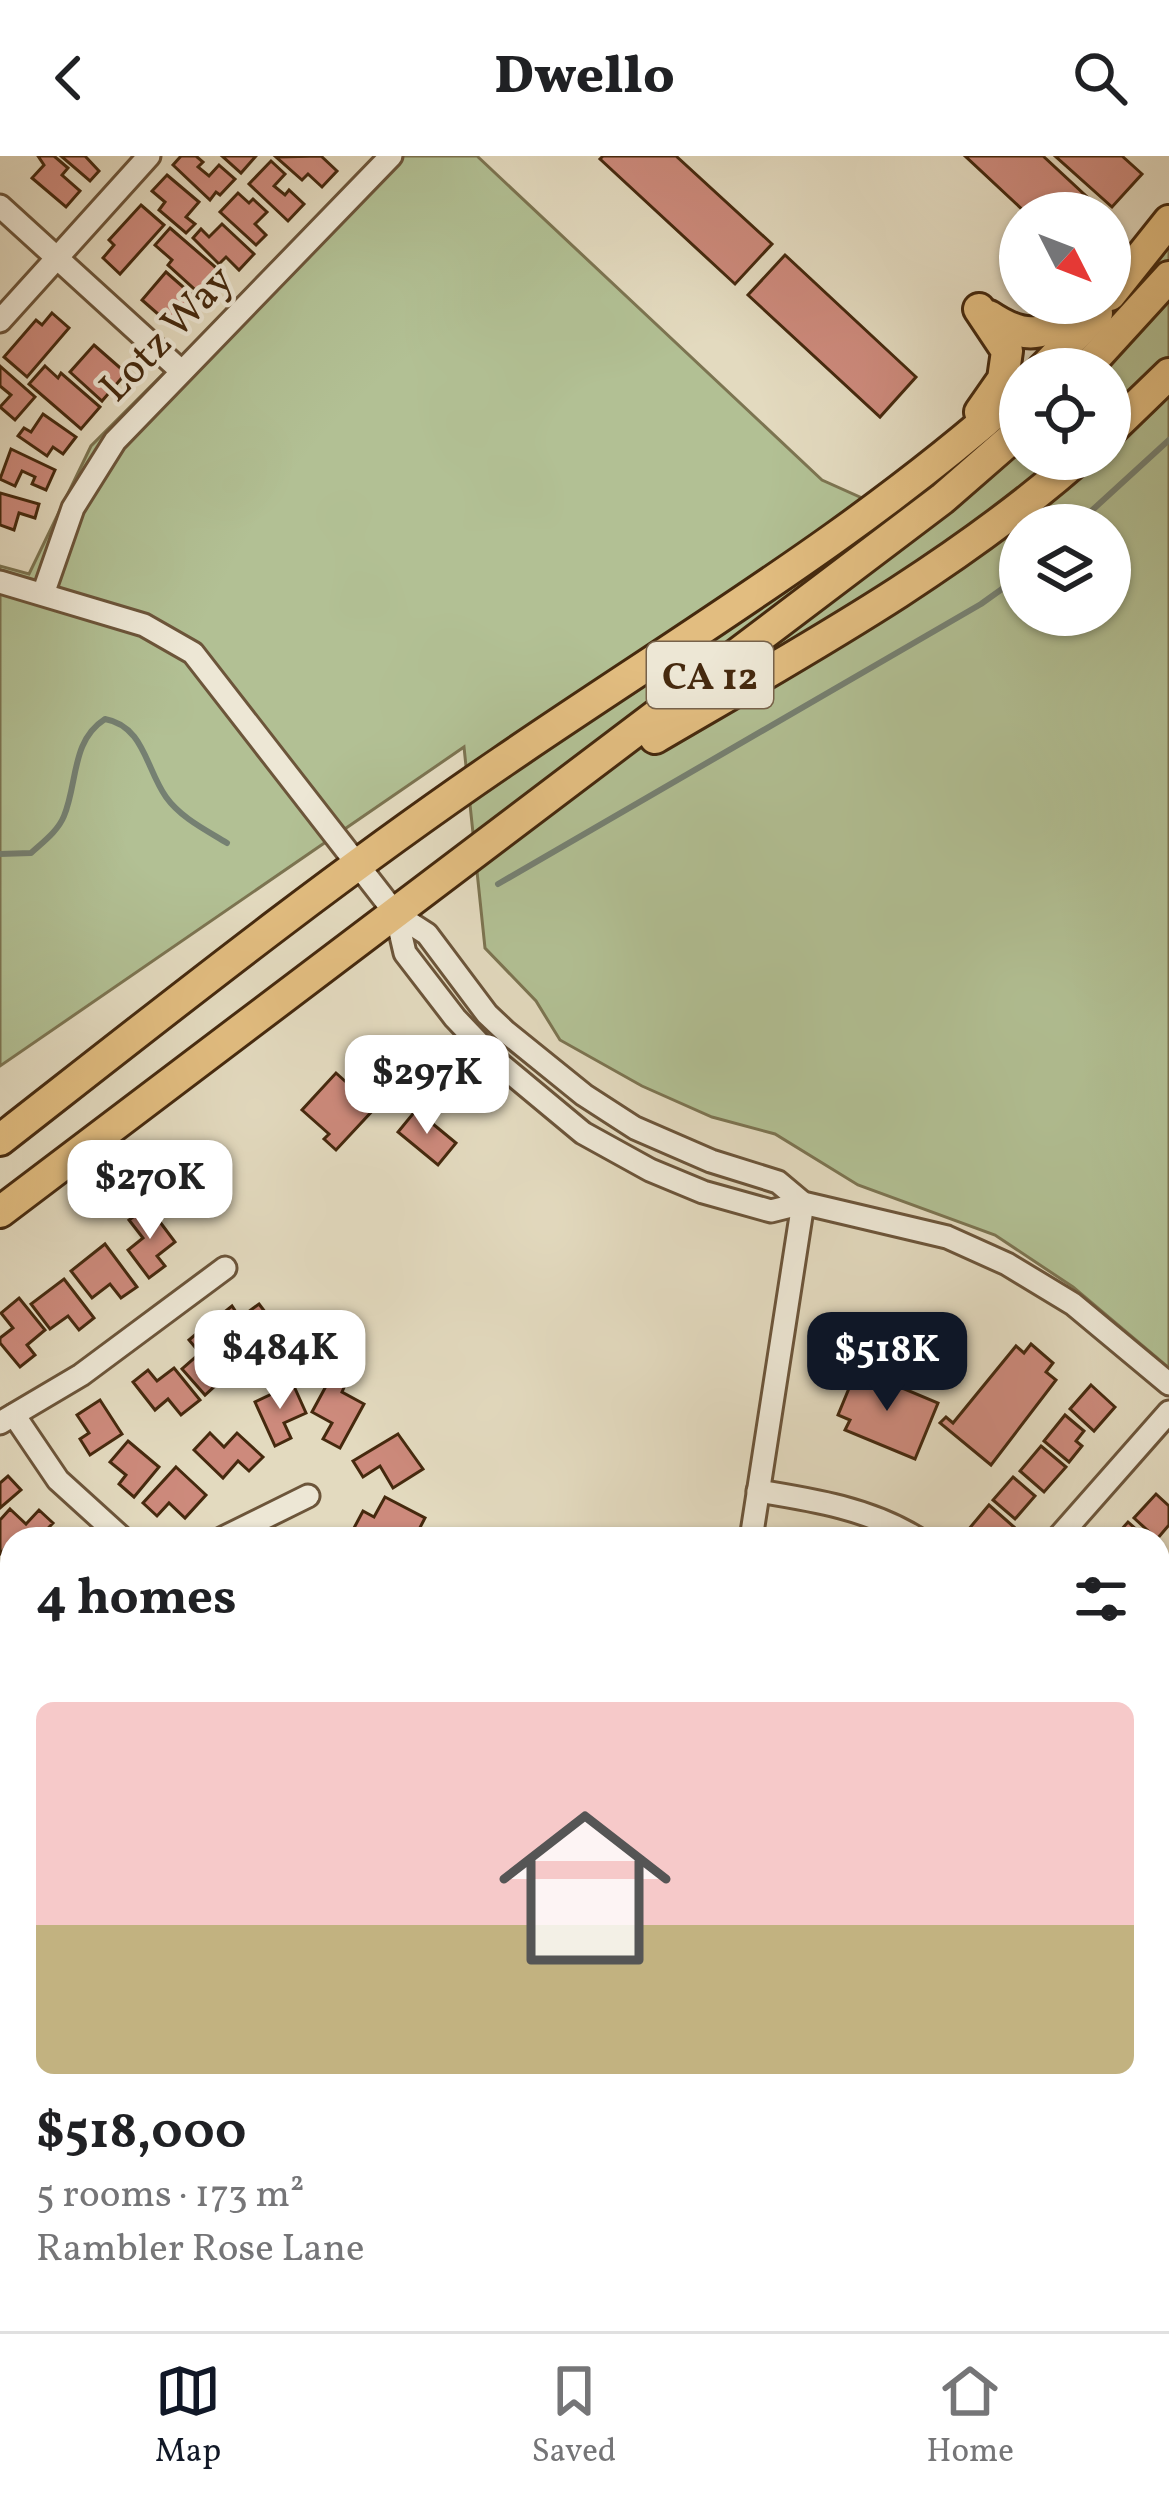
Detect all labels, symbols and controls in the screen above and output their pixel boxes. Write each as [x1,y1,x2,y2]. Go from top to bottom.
text: Dwello [494,41,675,116]
icon: back [36,45,102,111]
icon: search [1067,45,1133,111]
north arrow [999,192,1131,324]
map controls [999,192,1131,636]
street label: Lotz Way [88,253,249,417]
button: locate [999,348,1131,480]
button: layers [999,504,1131,636]
road number: CA 12 [647,642,773,708]
pin: $297K [343,1035,511,1137]
text: $297K [372,1047,482,1101]
pin: $270K [66,1140,234,1242]
text: $270K [94,1152,206,1206]
pin: $484K [196,1310,364,1412]
pin: $518K [803,1312,971,1414]
text: $484K [221,1322,339,1376]
text: $518K [834,1324,940,1378]
text: 4 homes [36,1564,237,1635]
icon: filters [1068,1566,1134,1632]
icon: home [477,1780,693,1996]
text: $518,000 [36,2098,246,2169]
text: 5 rooms · 173 m² [36,2169,304,2223]
text: Rambler Rose Lane [36,2223,365,2277]
tab: Map [155,2358,221,2476]
tab: Saved [531,2358,616,2476]
tab: Home [927,2358,1014,2476]

